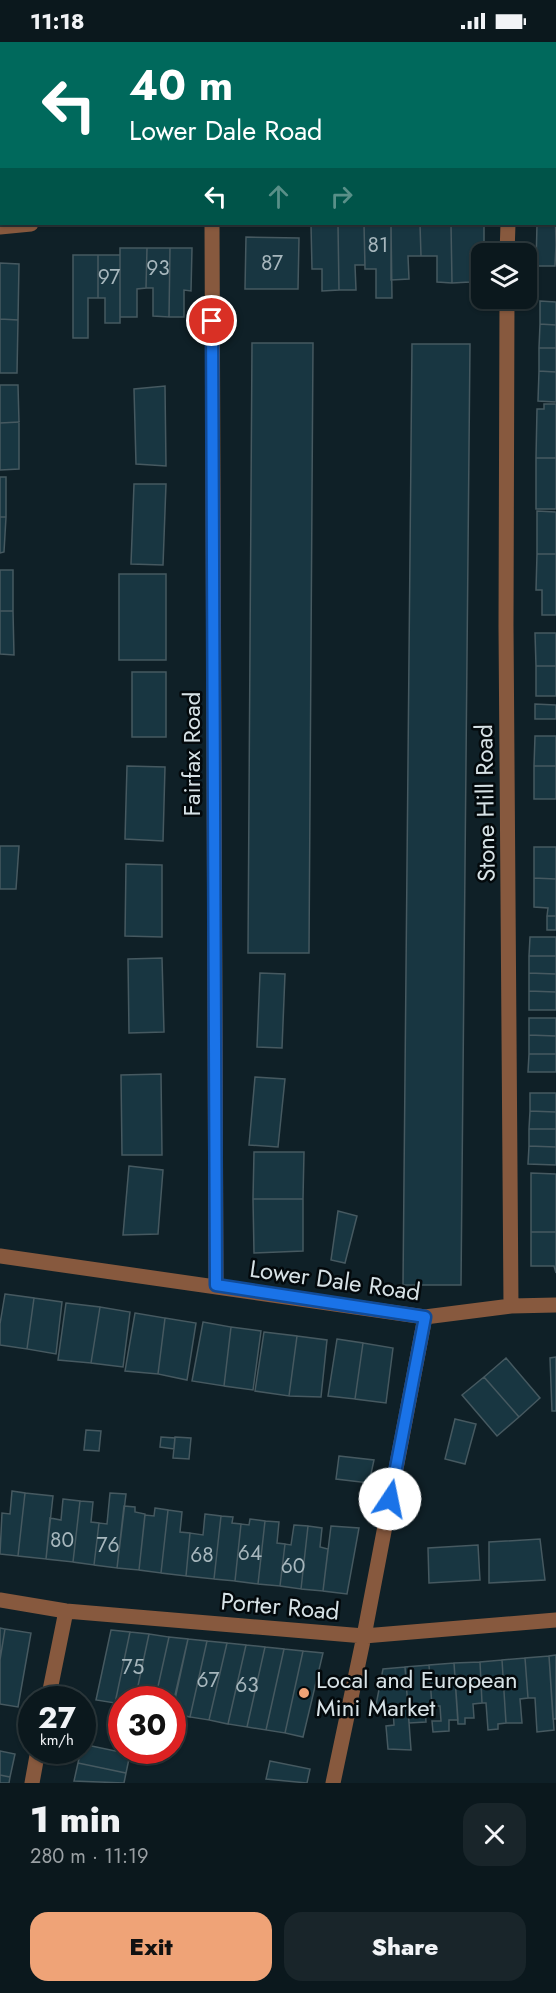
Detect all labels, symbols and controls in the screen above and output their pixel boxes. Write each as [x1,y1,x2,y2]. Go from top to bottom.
text: 11:18 [30,5,84,37]
text: 40 m [129,55,233,116]
icon: left [30,66,108,144]
text: Lower Dale Road [129,111,323,150]
icon: left [199,180,232,213]
icon: ahead [262,180,295,213]
icon: right [325,180,358,213]
house number: 81 [368,230,388,260]
map controls [471,243,537,309]
button: layers [471,243,537,309]
house number: 87 [261,248,283,278]
house number: 93 [146,253,170,283]
house number: 97 [98,262,120,292]
pin [186,295,237,346]
icon: arrive [195,304,228,337]
street label: Fairfax Road [174,692,209,816]
street label: Stone Hill Road [466,724,504,882]
street label: Lower Dale Road [247,1251,423,1309]
position arrow [358,1467,422,1531]
house number: 80 [50,1525,74,1555]
house number: 76 [96,1530,120,1560]
house number: 64 [238,1538,262,1568]
house number: 68 [190,1540,214,1570]
house number: 60 [281,1551,305,1581]
street label: Porter Road [219,1583,341,1629]
house number: 75 [122,1652,144,1682]
place label: Local and European Mini Market [316,1662,518,1725]
house number: 67 [196,1665,220,1695]
house number: 63 [235,1670,259,1700]
speed limit sign: 30 [108,1686,186,1764]
marker: Local and European Mini Market [297,1686,311,1700]
text: 27 [38,1696,76,1739]
text: km/h [40,1729,74,1751]
text: 1 min [30,1793,121,1845]
button: close [463,1803,526,1866]
text: 280 m · 11:19 [30,1842,148,1871]
button: Exit [30,1912,272,1981]
button: Share [284,1912,526,1981]

